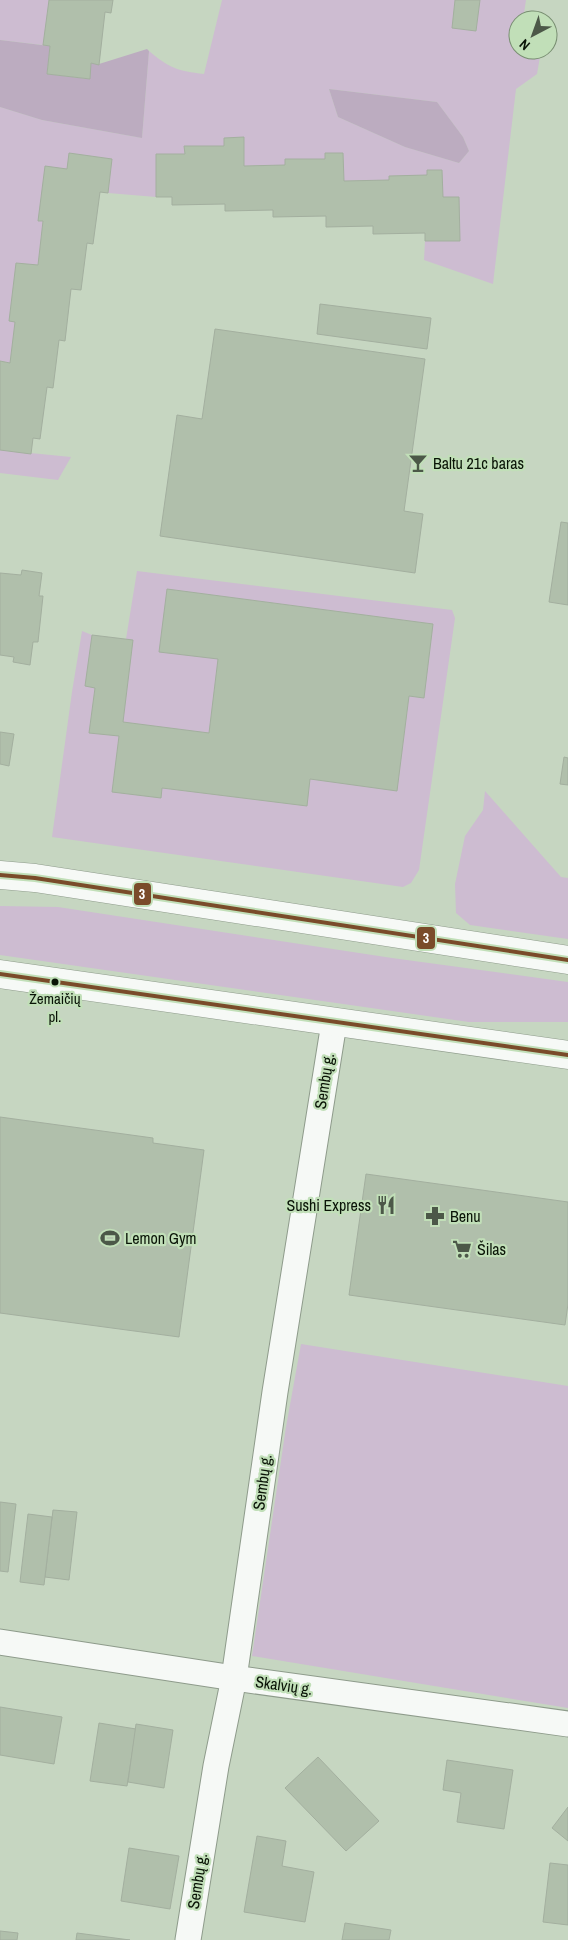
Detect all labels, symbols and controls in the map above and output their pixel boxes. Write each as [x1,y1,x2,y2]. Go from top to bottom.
north arrow [508,10,558,60]
text: N [515,35,534,54]
bar icon: Baltu 21c baras [407,452,429,474]
place label: Baltu 21c baras [433,452,524,474]
line badge: 3 [133,882,152,906]
text: 3 [139,885,145,903]
line badge: 3 [416,926,436,950]
text: 3 [423,929,429,947]
marker: Žemaičių pl. [50,977,60,987]
place label: Žemaičių pl. [29,988,81,1027]
street label: Sembų g. [309,1052,339,1110]
place label: Sushi Express [286,1194,371,1216]
restaurant icon: Sushi Express [375,1194,397,1216]
pharmacy icon: Benu [424,1205,446,1227]
place label: Benu [450,1205,481,1227]
sports icon: Lemon Gym [99,1227,121,1249]
place label: Lemon Gym [125,1227,196,1249]
supermarket icon: Šilas [451,1238,473,1260]
place label: Šilas [477,1238,506,1260]
street label: Sembų g. [247,1453,277,1511]
street label: Skalvių g. [254,1670,314,1700]
street label: Sembų g. [182,1852,212,1910]

